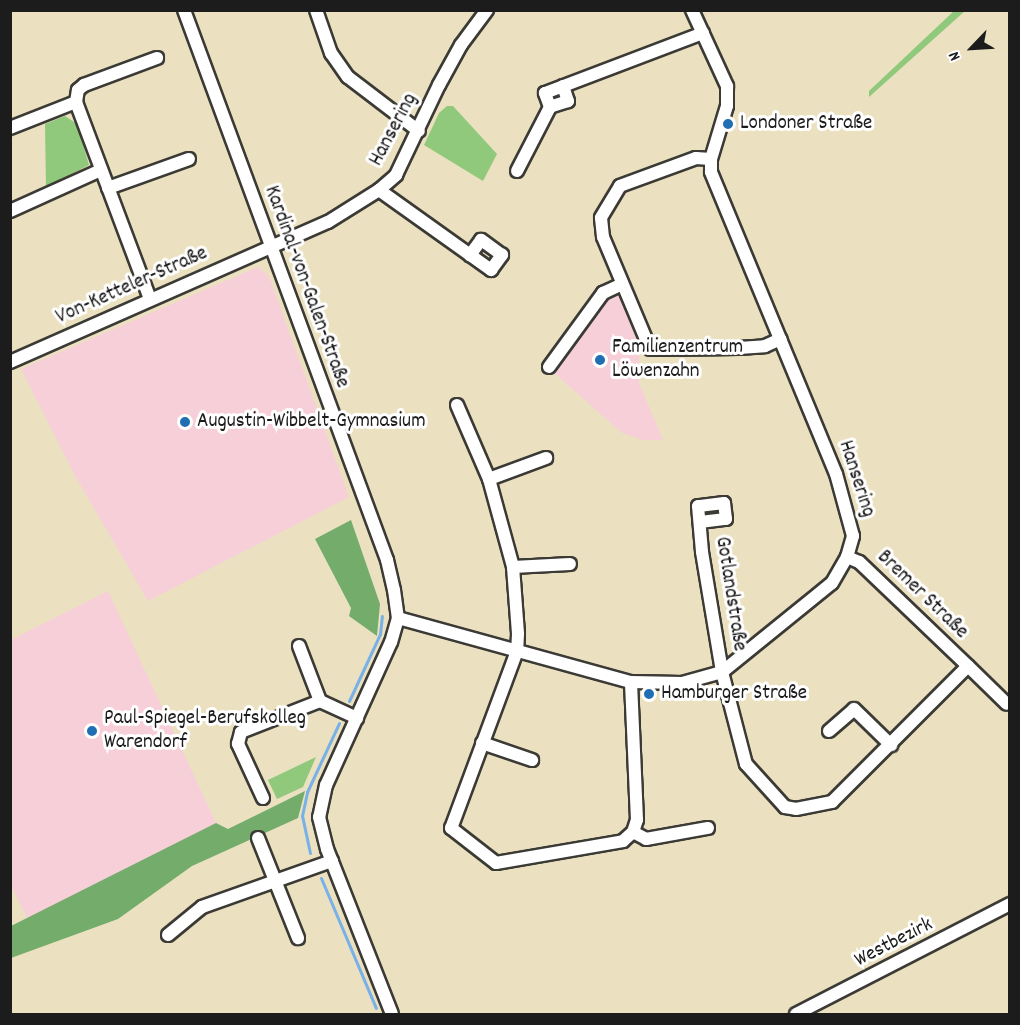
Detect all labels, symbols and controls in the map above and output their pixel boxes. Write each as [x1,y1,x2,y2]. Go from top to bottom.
north arrow [942,18,1002,78]
text: N [943,47,967,64]
street label: Hansering [364,89,424,171]
place label: Londoner Straße [740,111,872,137]
marker: Londoner Straße [721,117,735,131]
street label: Kardinal-von-Galen-Straße [258,183,354,391]
street label: Von-Ketteler-Straße [52,241,212,331]
place label: Familienzentrum Löwenzahn [612,335,743,385]
marker: Familienzentrum Löwenzahn [593,353,607,367]
place label: Augustin-Wibbelt-Gymnasium [197,409,426,435]
marker: Augustin-Wibbelt-Gymnasium [178,415,192,429]
street label: Hansering [832,438,880,520]
street label: Gotlandstraße [709,535,751,653]
street label: Bremer Straße [871,545,973,645]
place label: Hamburger Straße [661,681,807,707]
marker: Hamburger Straße [642,687,656,701]
place label: Paul-Spiegel-Berufskolleg Warendorf [104,706,306,756]
marker: Paul-Spiegel-Berufskolleg Warendorf [85,724,99,738]
street label: Westbezirk [851,913,937,973]

